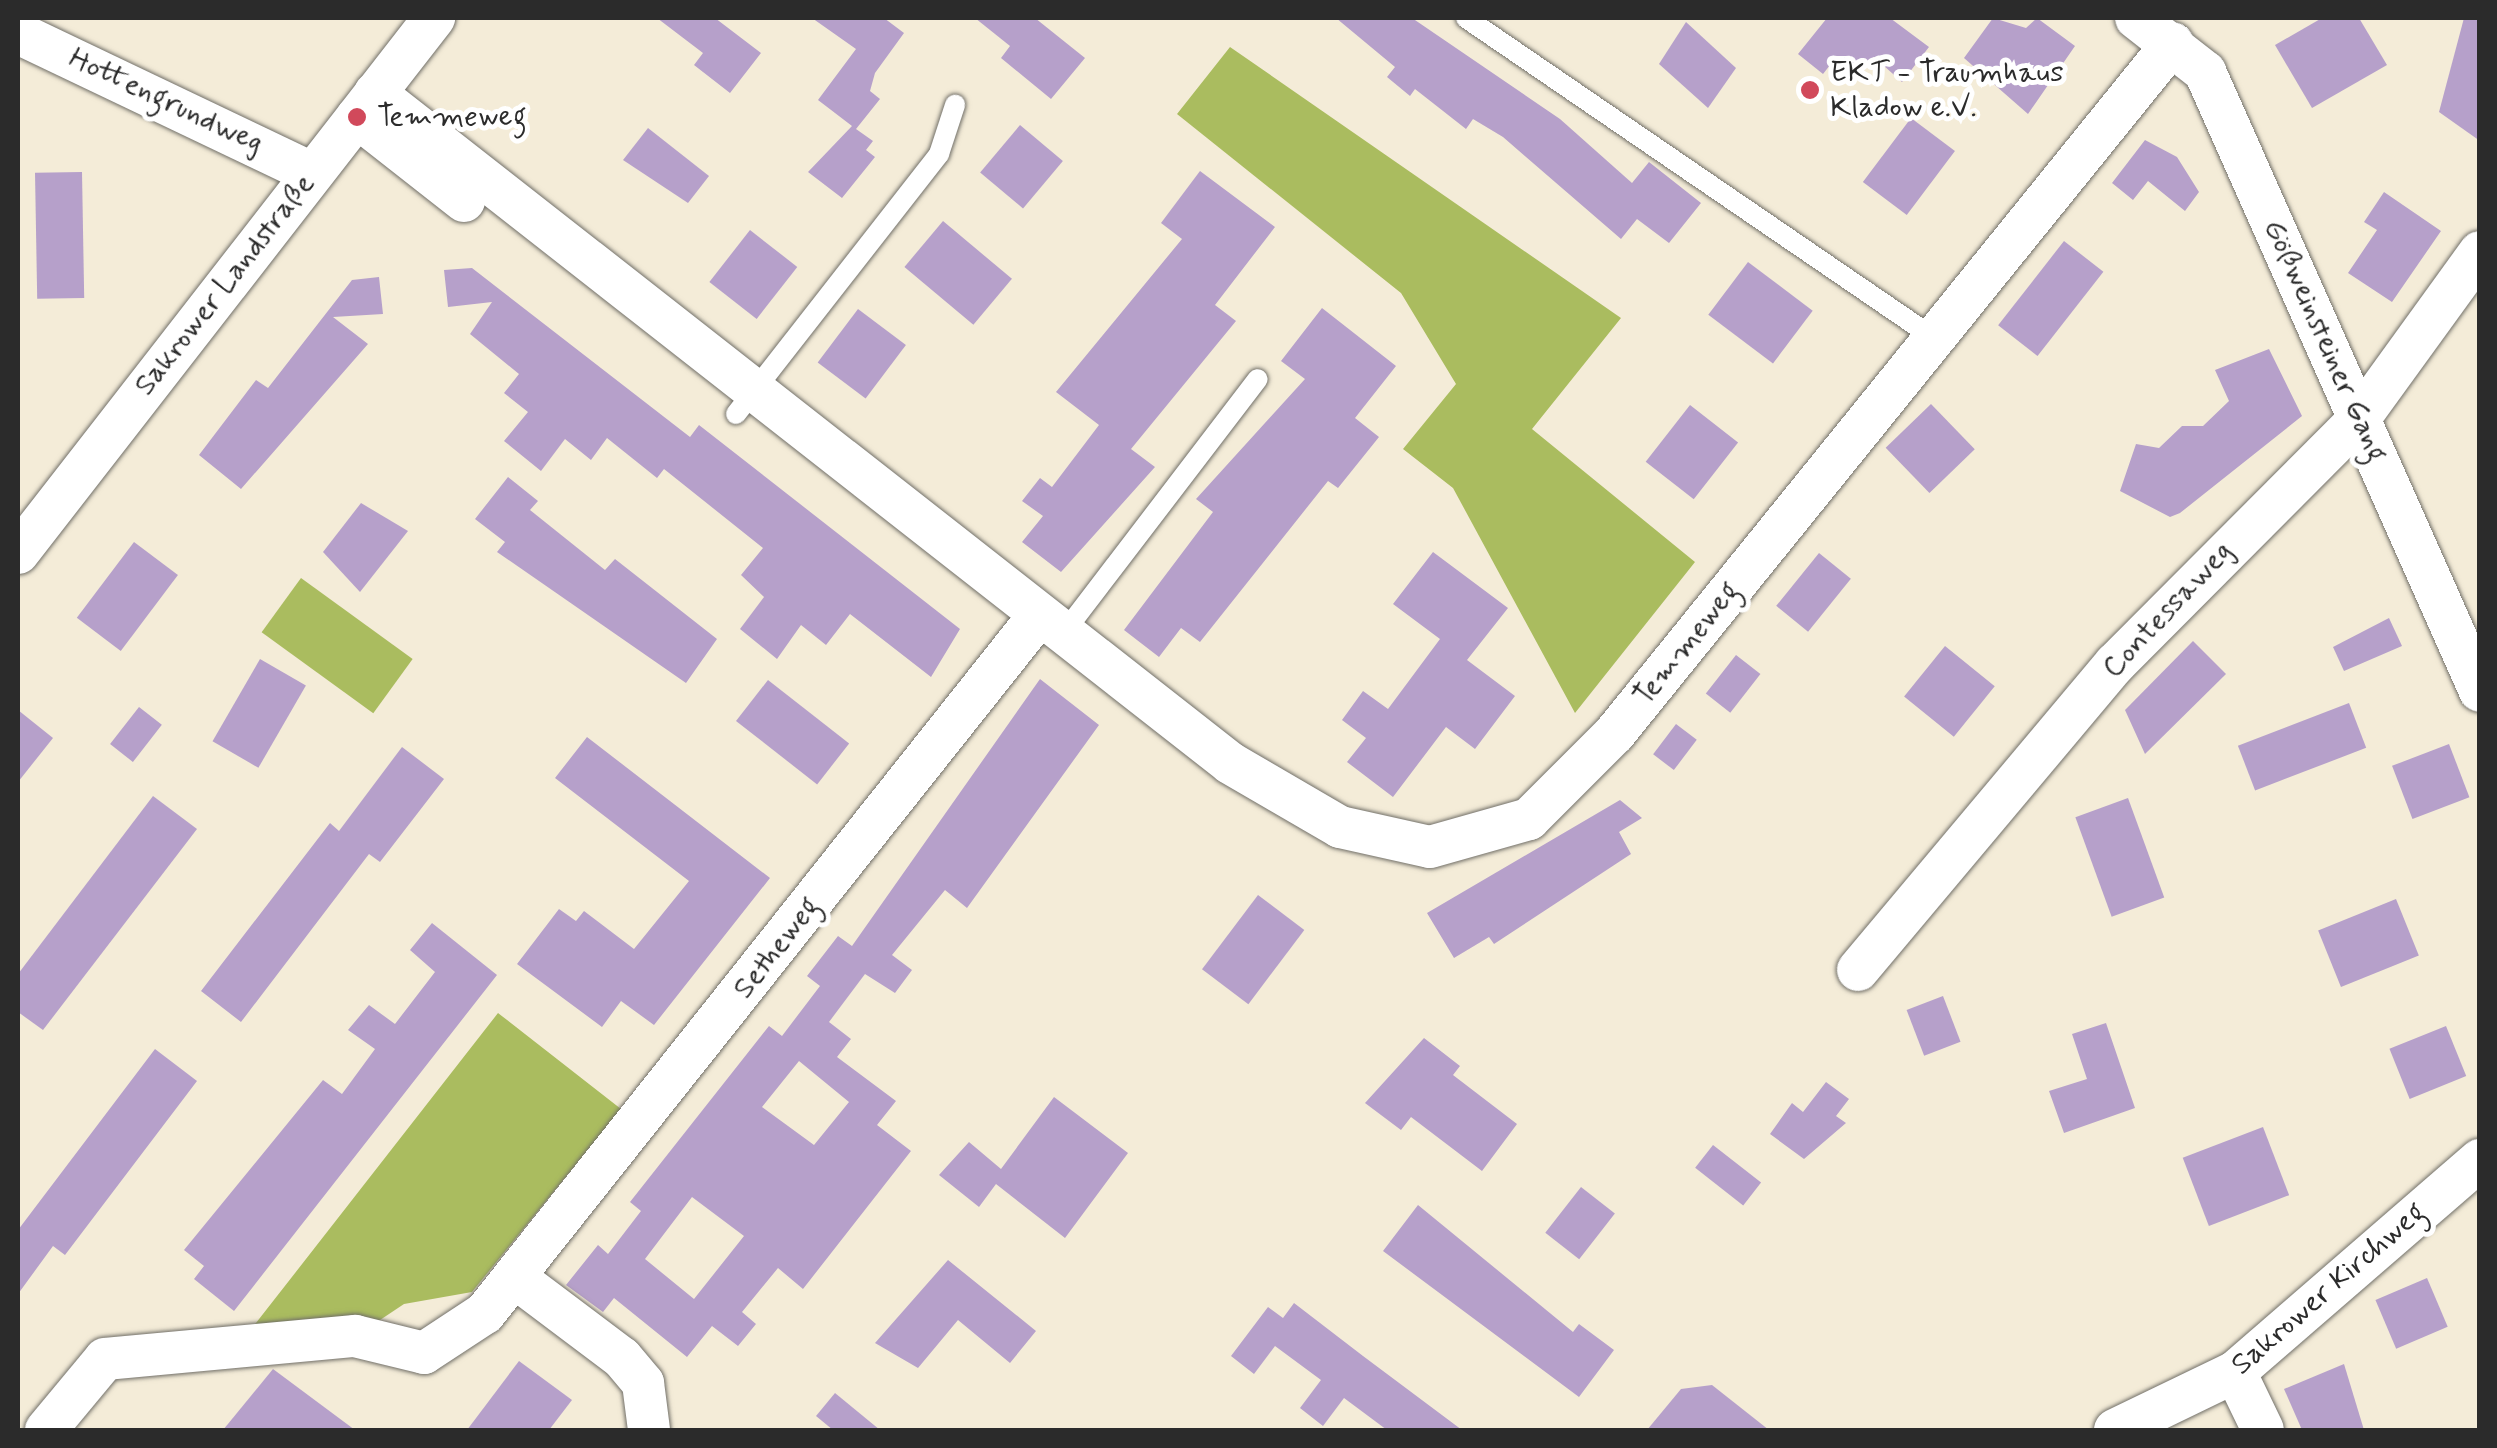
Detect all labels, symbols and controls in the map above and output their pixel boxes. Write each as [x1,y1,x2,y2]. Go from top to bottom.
street label: Hottengrundweg [63,40,269,162]
place label: EKT - Traumhaus Kladow e.V. [1830,55,2064,126]
marker: EKT - Traumhaus Kladow e.V. [1799,79,1821,101]
place label: Temmeweg [377,99,527,135]
marker: Temmeweg [346,106,368,128]
street label: Sakrower Landstraße [126,165,324,405]
street label: Gößweinsteiner Gang [2255,214,2395,468]
street label: Contessaweg [2095,534,2241,686]
street label: Temmeweg [1626,575,1748,713]
street label: Setheweg [726,890,828,1006]
street label: Sakrower Kirchweg [2224,1194,2434,1384]

